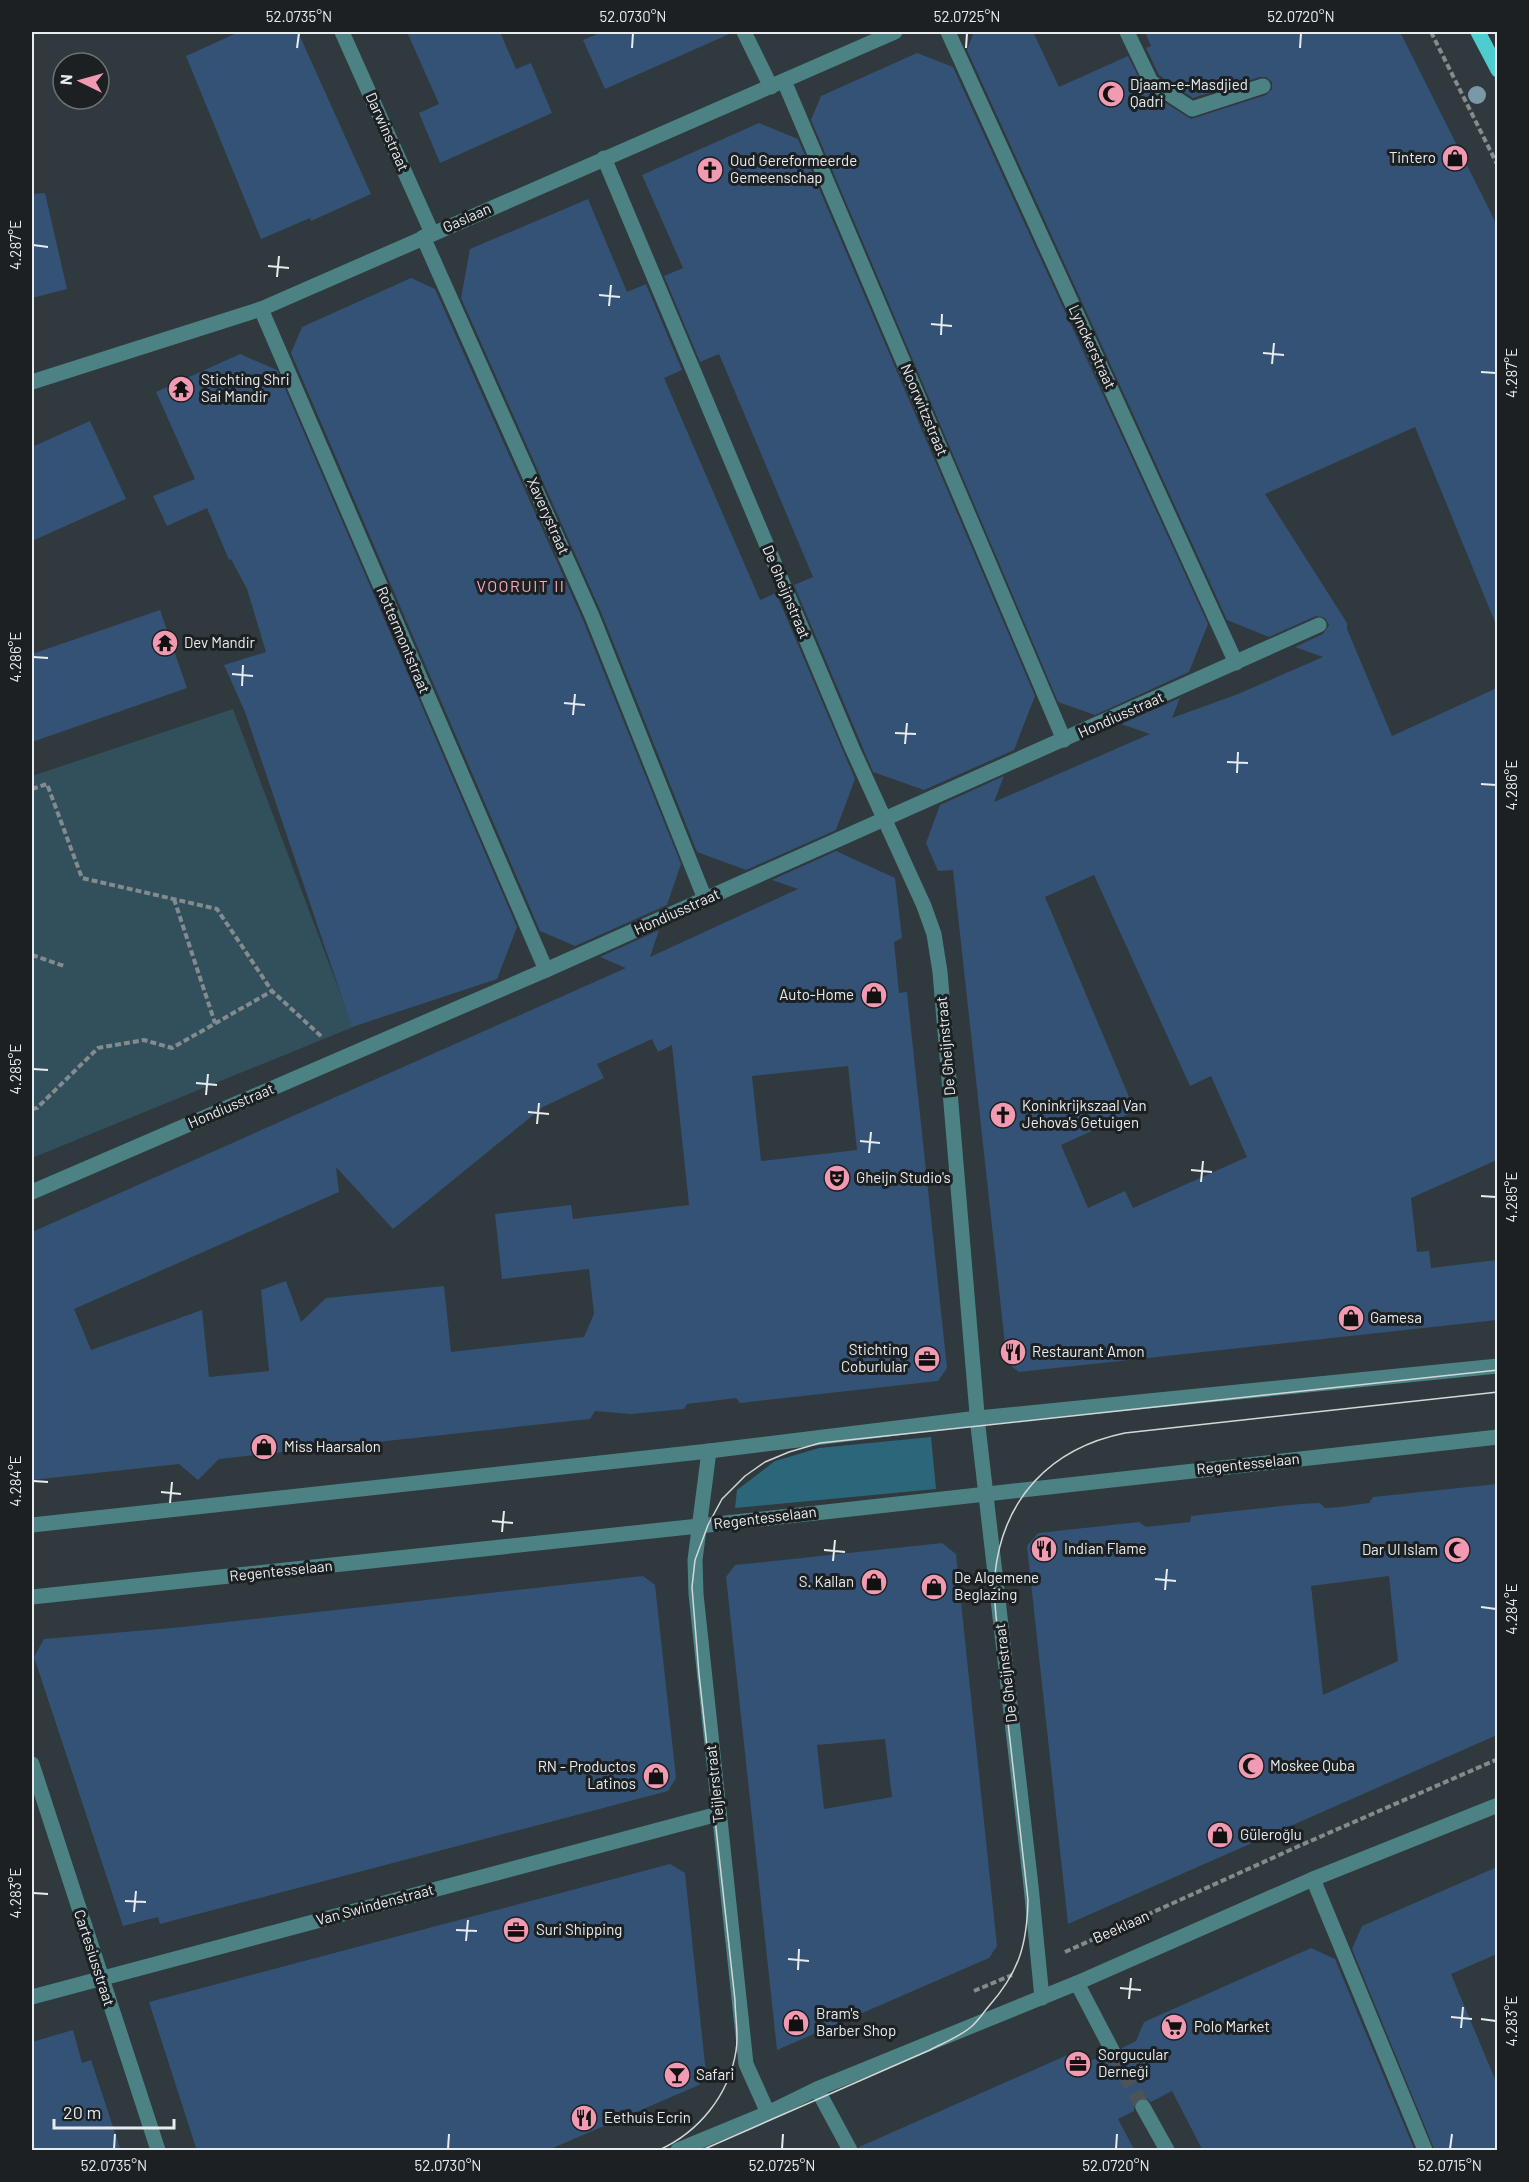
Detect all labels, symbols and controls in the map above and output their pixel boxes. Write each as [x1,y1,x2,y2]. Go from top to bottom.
text: 52.0735°N [266,7,332,25]
text: 52.0730°N [599,7,667,25]
text: 52.0725°N [934,7,1000,25]
text: 52.0720°N [1267,7,1335,25]
north arrow [51,51,111,111]
text: N [56,74,75,86]
place label: Djaam-e-Masdjied Qadri [1130,75,1248,110]
mosque icon: Djaam-e-Masdjied Qadri [1096,79,1126,109]
street label: Darwinstraat [363,89,413,174]
shop icon: Tintero [1440,143,1470,173]
place label: Tintero [1389,148,1436,166]
place label: Oud Gereformeerde Gemeenschap [730,151,857,186]
church icon: Oud Gereformeerde Gemeenschap [695,155,725,185]
street label: Gaslaan [440,199,493,236]
text: 4.287°E [6,220,24,270]
street label: Lynckerstraat [1066,302,1120,391]
text: 4.287°E [1502,348,1520,398]
street label: Noorwitzstraat [897,361,952,458]
place label: Stichting Shri Sai Mandir [201,370,289,405]
temple icon: Stichting Shri Sai Mandir [166,374,196,404]
street label: Xaverystraat [524,474,574,557]
street label: De Gheijnstraat [759,542,815,641]
district label: VOORUIT II [477,576,565,595]
street label: Rottermontstraat [373,584,435,696]
temple icon: Dev Mandir [150,628,180,658]
text: 4.286°E [6,632,24,682]
place label: Dev Mandir [184,633,256,651]
street label: Hondiusstraat [1075,687,1166,741]
text: 4.286°E [1502,760,1520,810]
street label: Hondiusstraat [631,884,722,938]
shop icon: Auto-Home [859,980,889,1010]
place label: Auto-Home [779,985,854,1003]
street label: De Gheijnstraat [932,996,958,1097]
text: 4.285°E [6,1044,24,1094]
street label: Hondiusstraat [185,1079,276,1131]
place label: Koninkrijkszaal Van Jehova's Getuigen [1022,1096,1147,1131]
church icon: Koninkrijkszaal Van Jehova's Getuigen [988,1100,1018,1130]
theatre icon: Gheijn Studio's [822,1163,852,1193]
place label: Gheijn Studio's [856,1168,951,1186]
text: 4.285°E [1502,1172,1520,1222]
shop icon: Gamesa [1336,1303,1366,1333]
place label: Gamesa [1370,1308,1422,1326]
restaurant icon: Restaurant Amon [998,1337,1028,1367]
place label: Stichting Coburlular [841,1340,909,1375]
place label: Restaurant Amon [1032,1342,1145,1360]
office icon: Stichting Coburlular [912,1344,942,1374]
shop icon: Miss Haarsalon [249,1432,279,1462]
place label: Miss Haarsalon [284,1437,381,1455]
street label: Regentesselaan [1196,1449,1300,1477]
text: 4.284°E [6,1455,24,1507]
street label: Regentesselaan [712,1502,817,1532]
restaurant icon: Indian Flame [1029,1534,1059,1564]
mosque icon: Dar Ul Islam [1442,1535,1472,1565]
place label: Indian Flame [1064,1539,1147,1557]
place label: Dar Ul Islam [1362,1540,1438,1558]
street label: Regentesselaan [229,1556,333,1584]
shop icon: S. Kallan [859,1567,889,1597]
place label: De Algemene Beglazing [954,1568,1039,1603]
place label: S. Kallan [799,1572,854,1590]
shop icon: De Algemene Beglazing [919,1572,949,1602]
text: 4.284°E [1502,1583,1520,1635]
street label: De Gheijnstraat [990,1622,1020,1724]
street label: Teijlerstraat [701,1744,727,1824]
mosque icon: Moskee Quba [1236,1751,1266,1781]
place label: Moskee Quba [1270,1756,1355,1774]
place label: RN - Productos Latinos [538,1757,636,1792]
shop icon: RN - Productos Latinos [641,1761,671,1791]
shop icon: Güleroğlu [1205,1820,1235,1850]
place label: Güleroğlu [1240,1825,1302,1843]
text: 4.283°E [6,1868,24,1918]
street label: Van Swindenstraat [314,1880,436,1928]
street label: Beeklaan [1090,1906,1152,1946]
street label: Cartesiusstraat [71,1907,119,2008]
office icon: Suri Shipping [501,1915,531,1945]
place label: Suri Shipping [536,1920,622,1938]
text: 4.283°E [1502,1996,1520,2046]
place label: Bram's Barber Shop [816,2004,896,2039]
shop icon: Bram's Barber Shop [781,2008,811,2038]
supermarket icon: Polo Market [1159,2012,1189,2042]
place label: Polo Market [1194,2017,1270,2035]
place label: Sorgucular Derneği [1098,2045,1169,2080]
office icon: Sorgucular Derneği [1063,2049,1093,2079]
bar icon: Safari [662,2060,692,2090]
place label: Safari [696,2065,734,2083]
scale bar [54,2092,174,2130]
text: 20 m [63,2101,101,2123]
restaurant icon: Eethuis Ecrin [569,2103,599,2133]
place label: Eethuis Ecrin [604,2108,691,2126]
text: 52.0735°N [81,2156,147,2174]
text: 52.0730°N [414,2156,482,2174]
text: 52.0725°N [749,2156,815,2174]
text: 52.0720°N [1082,2156,1150,2174]
text: 52.0715°N [1418,2156,1482,2174]

